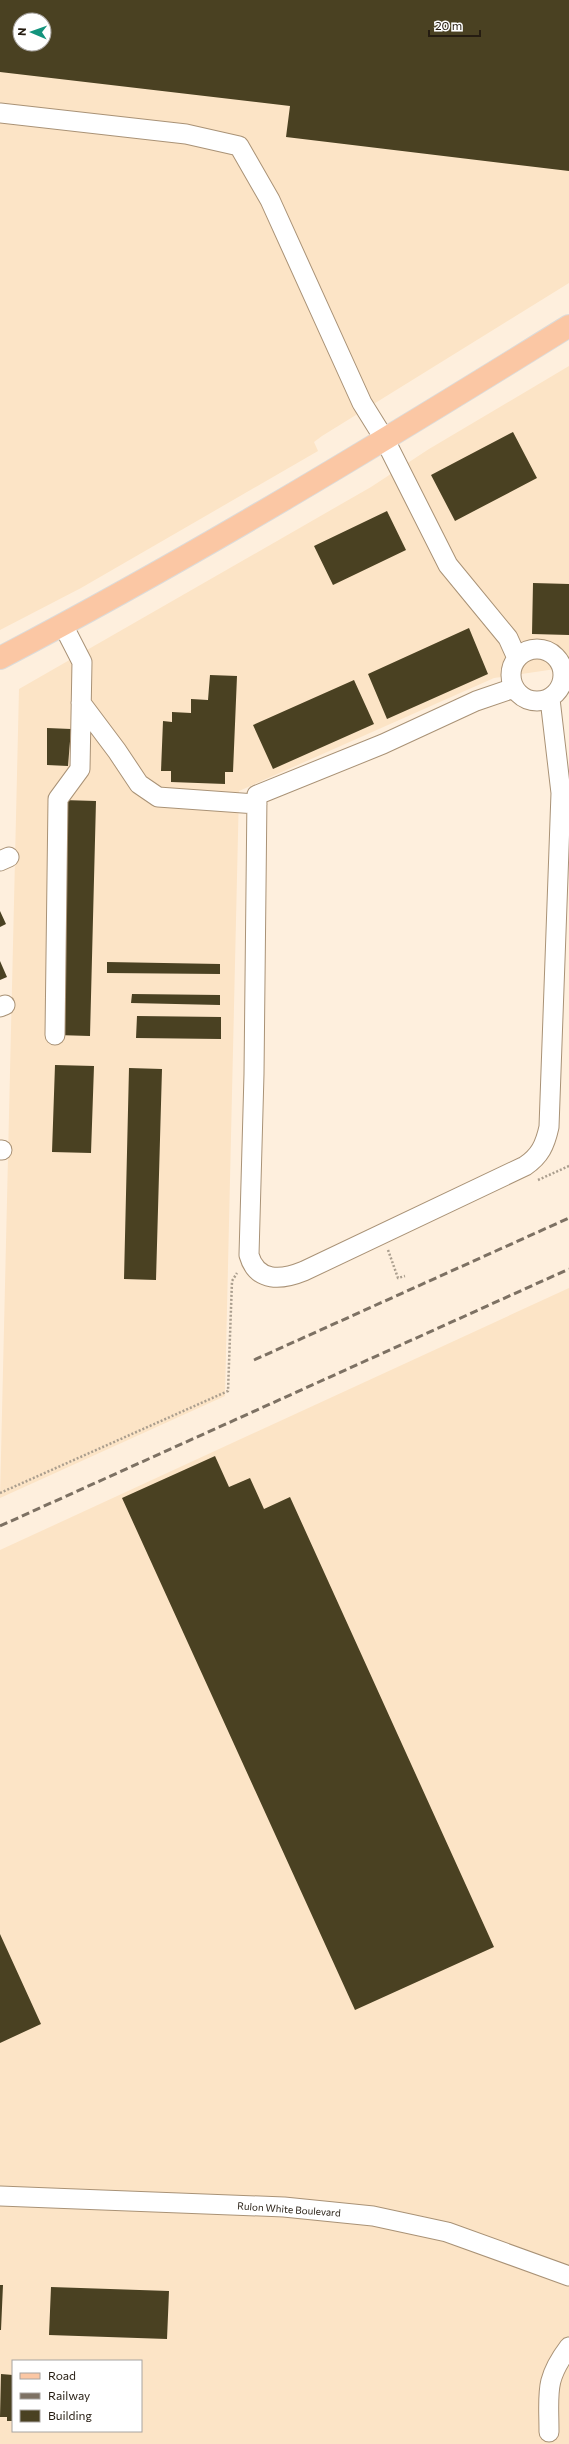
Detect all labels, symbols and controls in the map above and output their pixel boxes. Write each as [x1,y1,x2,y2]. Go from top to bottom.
north arrow [12,12,52,52]
scale bar [429,12,480,38]
text: 20 m [435,18,462,32]
text: N [15,27,28,36]
street label: Rulon White Boulevard [237,2199,341,2219]
legend [12,2360,142,2432]
text: Road [48,2368,76,2382]
text: Railway [48,2388,90,2402]
text: Building [48,2408,92,2422]

